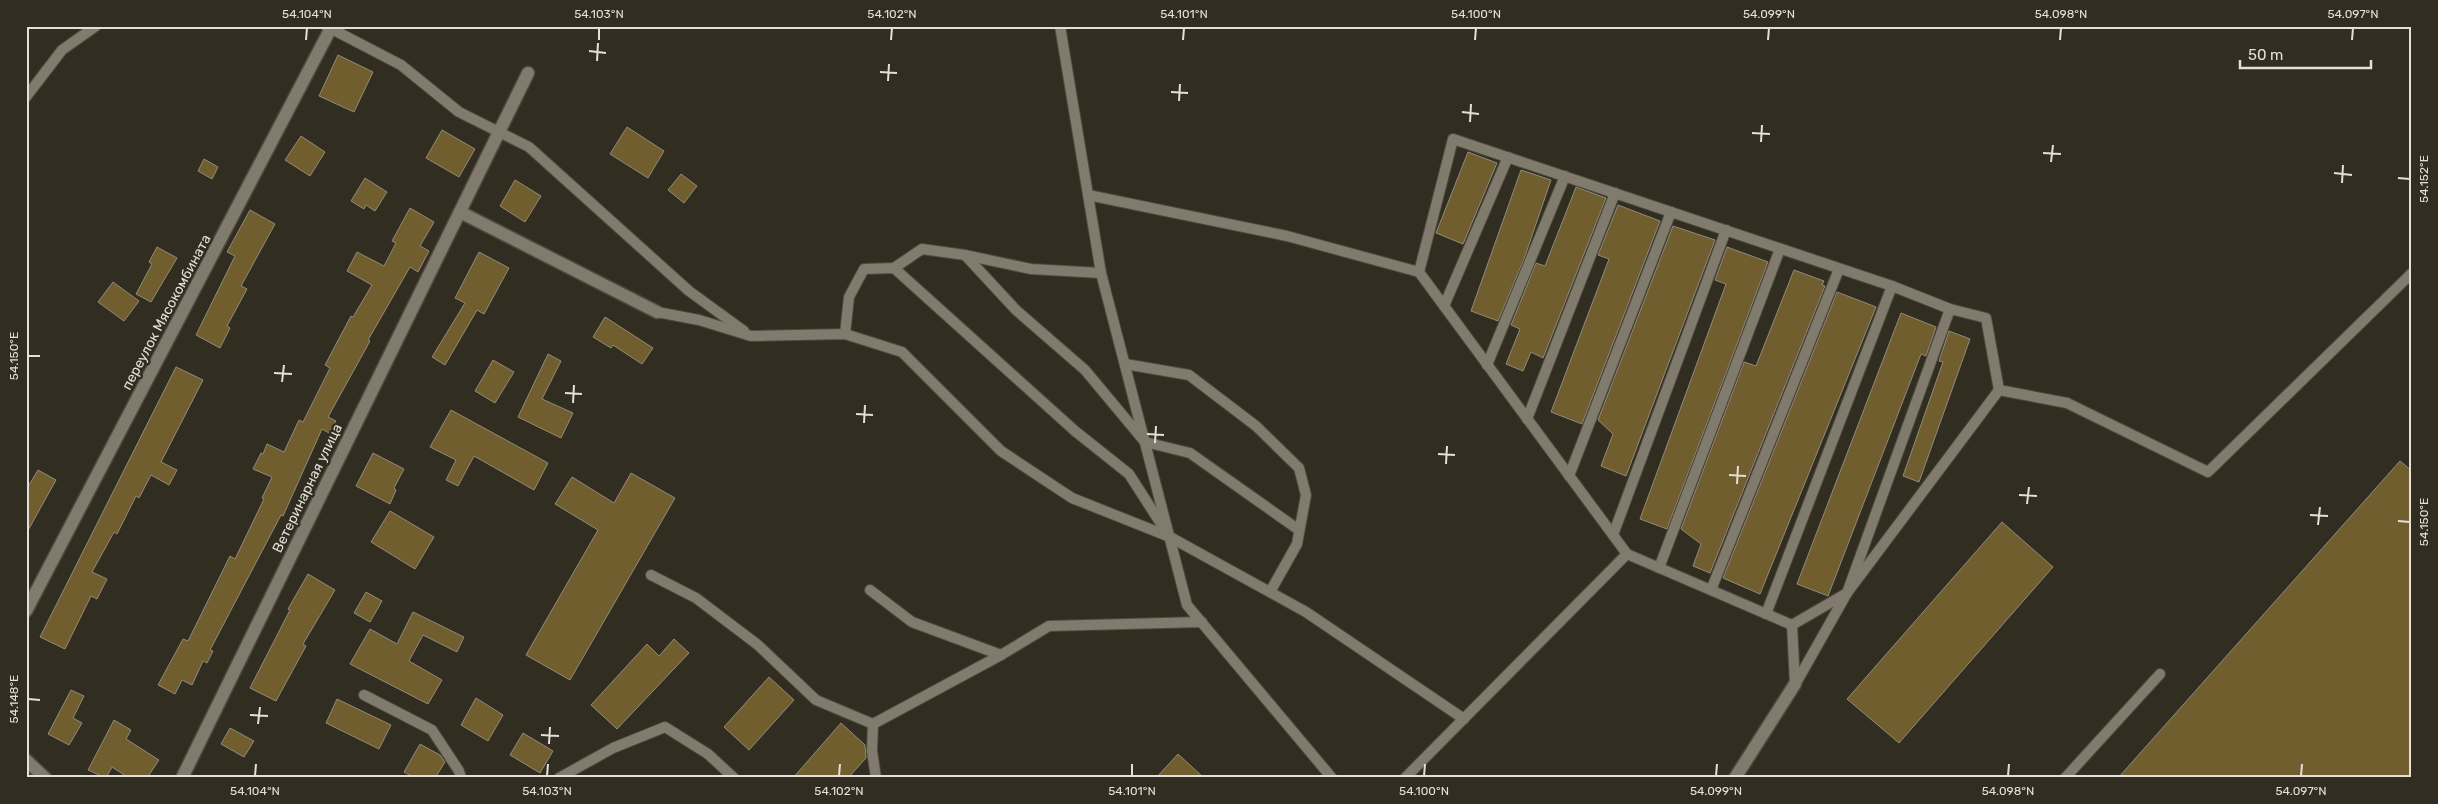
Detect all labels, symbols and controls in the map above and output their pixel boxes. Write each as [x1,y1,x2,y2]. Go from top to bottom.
text: 54.104°N [282,7,332,21]
text: 54.103°N [574,7,624,21]
text: 54.102°N [867,7,917,21]
text: 54.101°N [1160,7,1208,21]
text: 54.100°N [1451,7,1501,21]
text: 54.099°N [1743,7,1795,21]
text: 54.098°N [2035,7,2087,21]
text: 54.097°N [2327,7,2379,21]
scale bar [2240,38,2372,70]
text: 50 m [2248,46,2283,64]
text: 54.152°E [2417,155,2431,203]
street label: переулок Мясокомбината [118,232,215,393]
text: 54.150°E [7,332,21,380]
street label: Ветеринарная улица [269,421,346,555]
text: 54.150°E [2417,498,2431,546]
text: 54.148°E [7,675,21,723]
text: 54.104°N [230,784,280,798]
text: 54.103°N [522,784,572,798]
text: 54.102°N [814,784,864,798]
text: 54.101°N [1108,784,1156,798]
text: 54.100°N [1399,784,1449,798]
text: 54.099°N [1690,784,1742,798]
text: 54.098°N [1982,784,2034,798]
text: 54.097°N [2275,784,2327,798]

